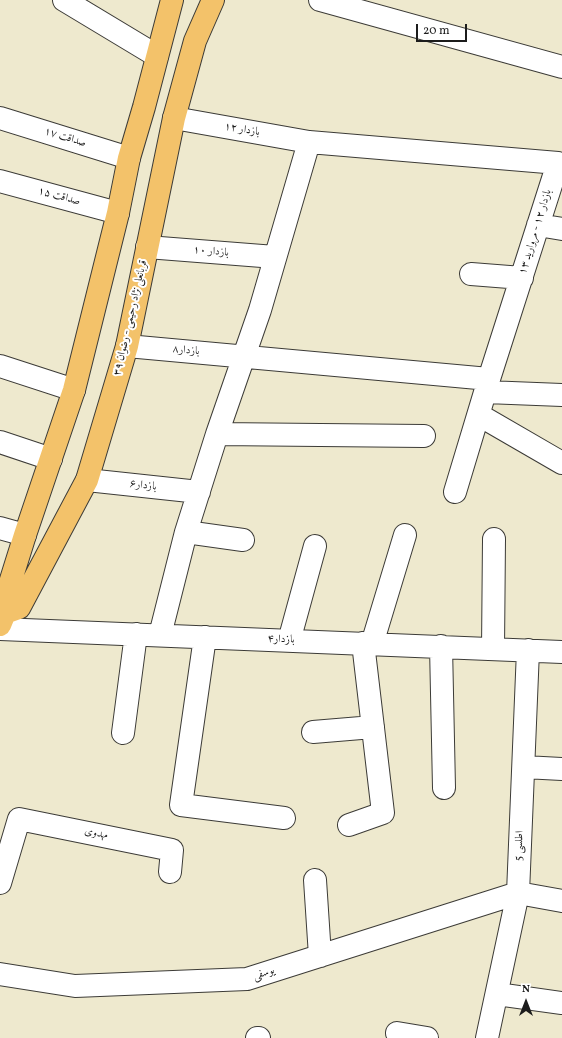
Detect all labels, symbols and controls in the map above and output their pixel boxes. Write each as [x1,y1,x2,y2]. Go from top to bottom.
scale bar [418,16,469,42]
text: 20 m [423,23,450,39]
street label: بازدار ۱۲ [223,120,261,140]
street label: صداقت ۱۷ [42,125,88,151]
street label: صداقت ۱۵ [36,185,82,209]
street label: بازدار ۱۲ - مروارید ۱۳ [517,188,555,276]
street label: بازدار ۱۰ [193,244,229,260]
street label: قربانعلی نژاد رحیمی - رضوان ۳۹ [111,259,151,377]
street label: بازدار۸ [172,343,200,359]
street label: بازدار۶ [129,478,157,494]
street label: بازدار۴ [267,633,295,647]
street label: مهدوی [83,825,109,843]
street label: اطلسی 5 [513,831,527,861]
street label: یوسفی [251,964,277,984]
north arrow [506,982,546,1022]
text: N [522,982,530,997]

